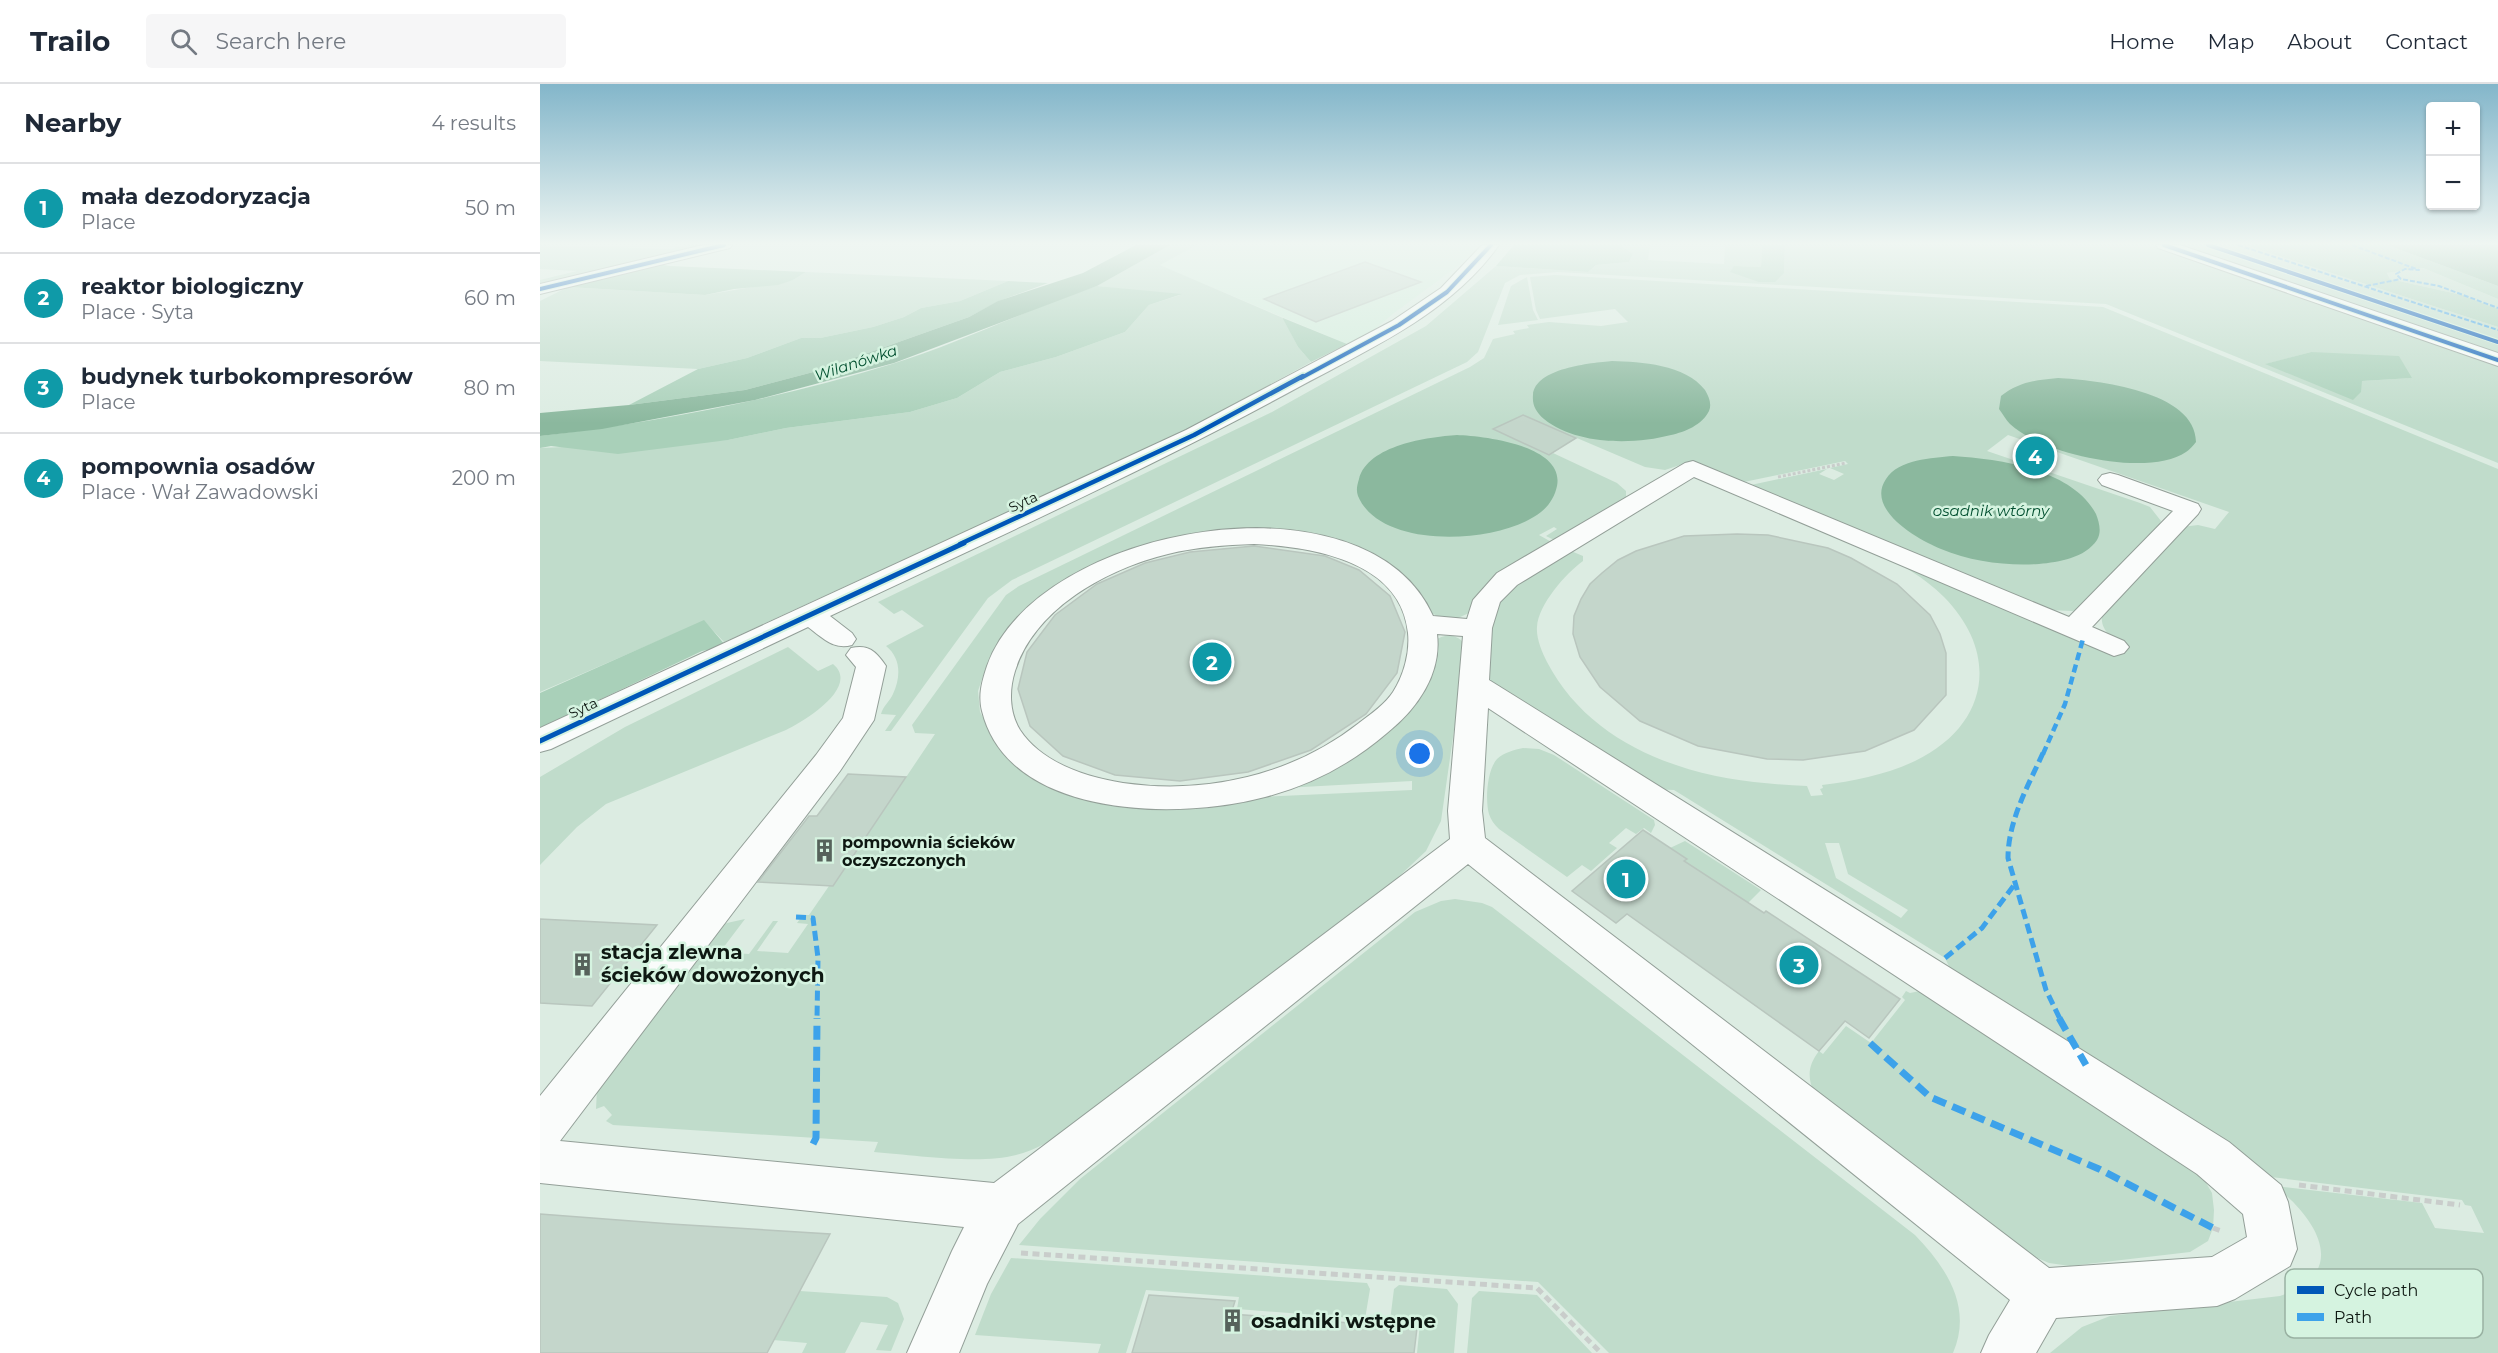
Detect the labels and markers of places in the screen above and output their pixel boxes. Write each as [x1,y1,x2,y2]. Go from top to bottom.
pin: 4 [2016,434,2054,478]
pin: 2 [1192,640,1232,684]
place label: pompownia ścieków oczyszczonych [842,833,1015,870]
building icon: pompownia ścieków oczyszczonych [811,838,837,864]
pin: 1 [1606,856,1646,902]
place label: stacja zlewna ścieków dowożonych [601,940,825,987]
pin: 3 [1780,942,1818,988]
building icon: stacja zlewna ścieków dowożonych [570,951,596,977]
building icon: osadniki wstępne [1220,1308,1246,1334]
place label: osadniki wstępne [1251,1309,1436,1333]

